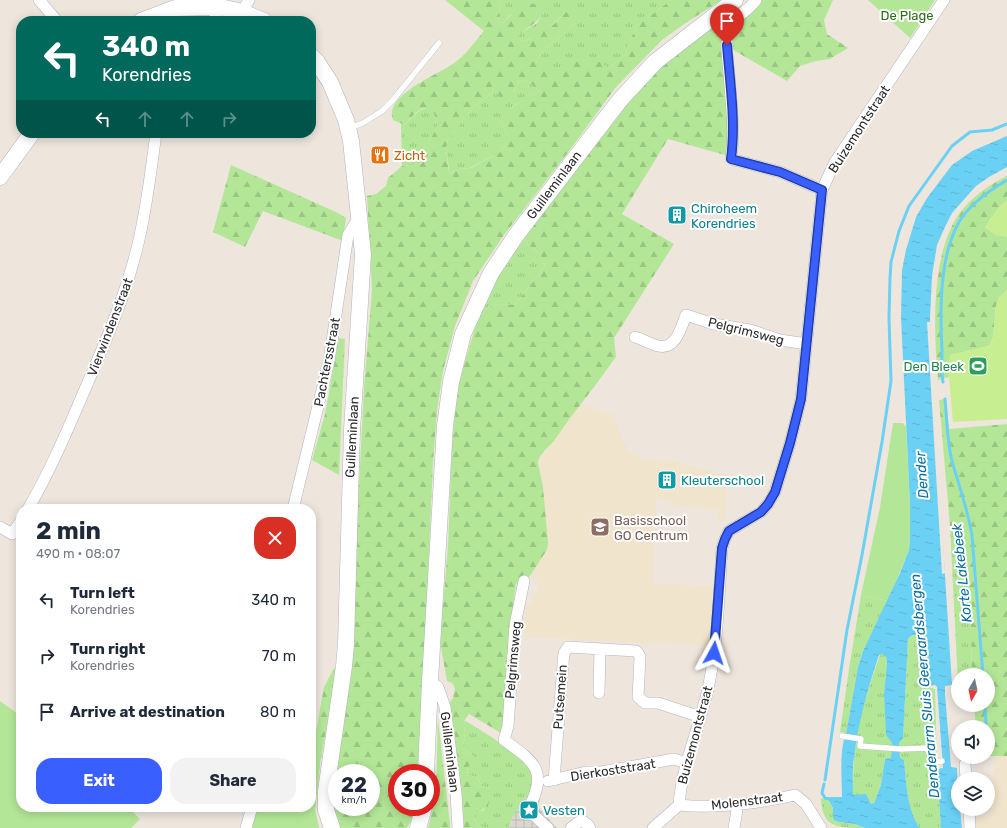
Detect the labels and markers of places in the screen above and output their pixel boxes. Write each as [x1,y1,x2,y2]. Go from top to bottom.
pin [710,4,744,45]
restaurant icon: Zicht [369,144,391,166]
place label: Zicht [394,148,425,163]
place label: Chiroheem Korendries [691,201,757,231]
building icon: Chiroheem Korendries [666,204,688,226]
sports icon: Den Bleek [967,355,989,377]
place label: Den Bleek [904,359,964,374]
building icon: Kleuterschool [656,469,678,491]
place label: Kleuterschool [681,473,764,488]
place label: Basisschool GO Centrum [614,513,688,543]
school or university icon: Basisschool GO Centrum [589,516,611,538]
place icon: Vesten [518,799,540,821]
place label: Vesten [543,803,585,818]

